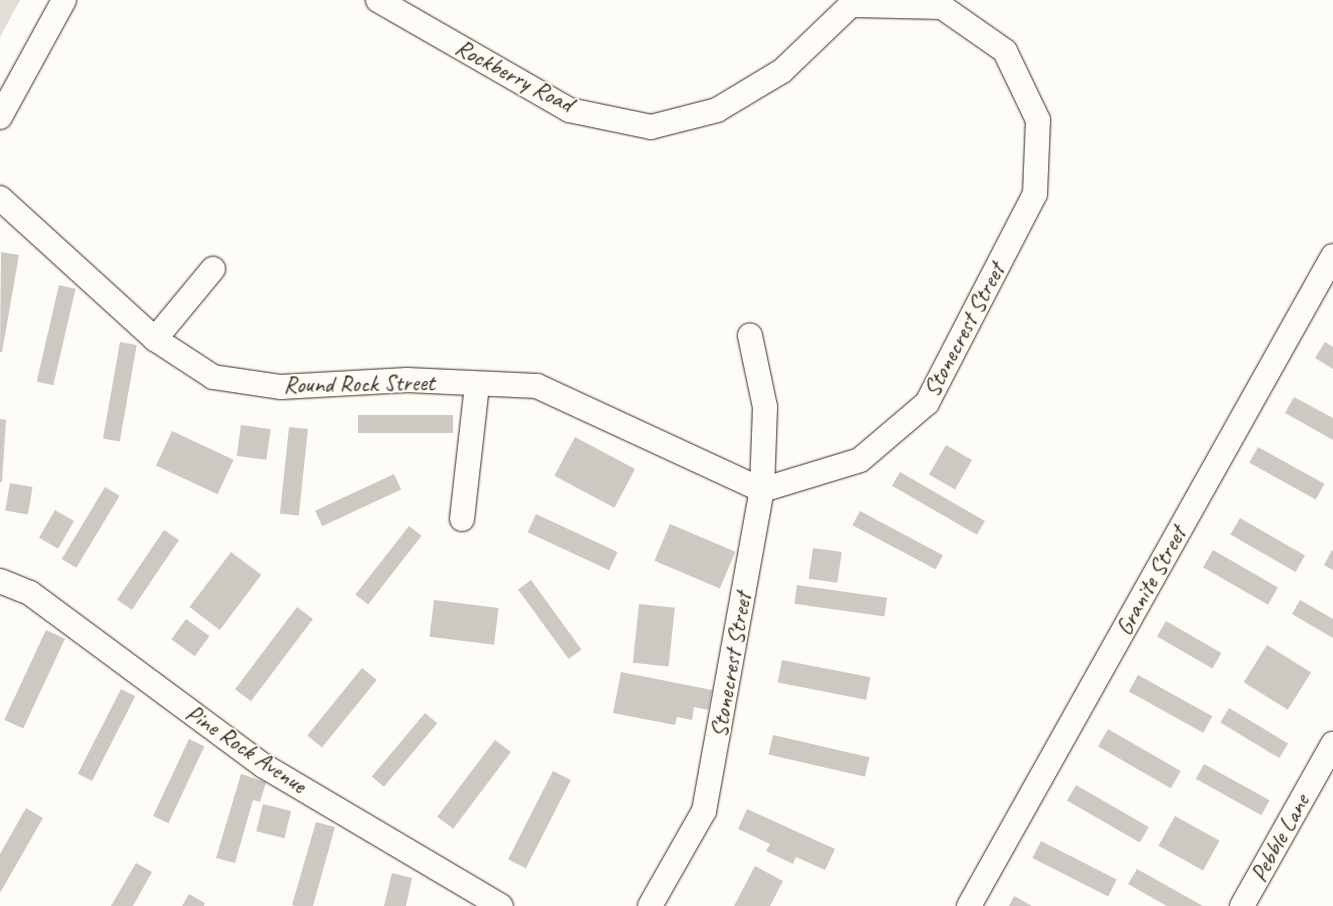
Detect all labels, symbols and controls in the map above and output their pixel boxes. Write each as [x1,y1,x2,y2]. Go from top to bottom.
street label: Rockberry Road [451,33,577,119]
street label: Stonecrest Street [917,258,1011,402]
street label: Round Rock Street [283,368,435,400]
street label: Granite Street [1109,522,1193,640]
street label: Stonecrest Street [704,590,758,740]
street label: Pine Rock Avenue [180,698,312,800]
street label: Pebble Lane [1244,789,1316,887]

